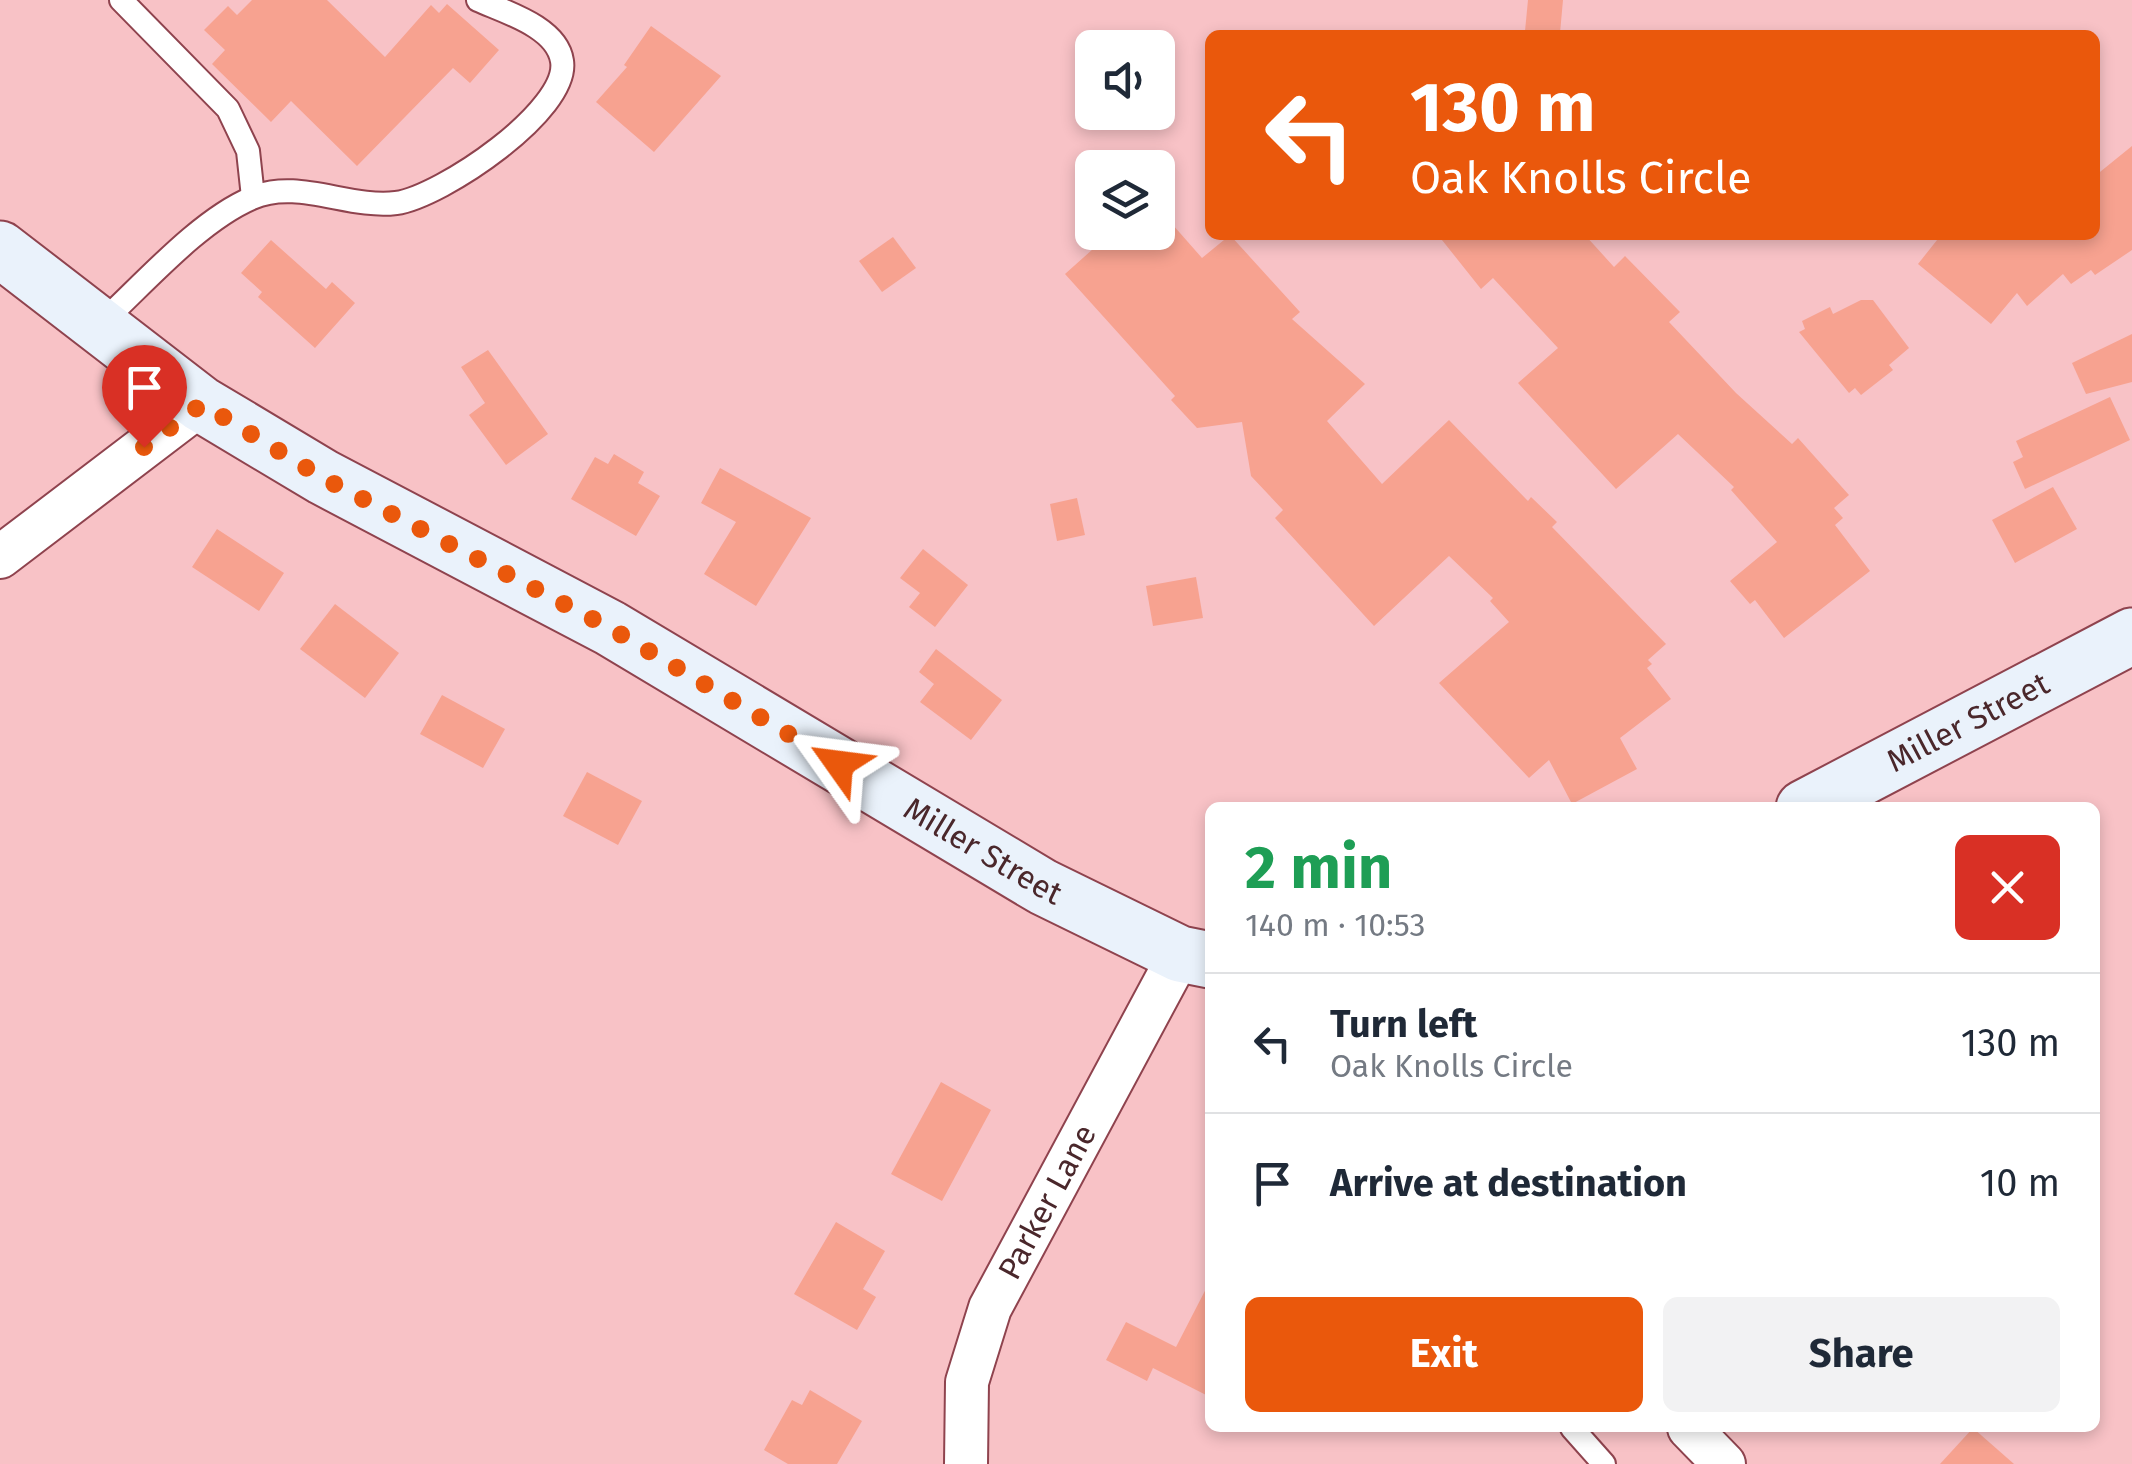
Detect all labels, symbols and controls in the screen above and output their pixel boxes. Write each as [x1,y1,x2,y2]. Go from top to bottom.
map controls [1075,30,1175,250]
button: sound [1075,30,1175,130]
text: 130 m [1410,66,1596,150]
icon: left [1245,70,1375,200]
button: layers [1075,150,1175,250]
text: Oak Knolls Circle [1410,151,1752,205]
pin [102,345,187,448]
icon: arrive [117,360,172,415]
street label: Miller Street [1880,664,2056,780]
position arrow [787,712,891,816]
street label: Miller Street [897,789,1069,913]
text: 2 min [1245,832,1392,904]
button: close [1955,835,2060,940]
text: 140 m · 10:53 [1245,906,1426,944]
text: Turn left [1330,1001,1477,1047]
icon: left [1245,1016,1300,1071]
text: 130 m [1961,1020,2060,1066]
text: Oak Knolls Circle [1330,1047,1573,1085]
street label: Parker Lane [990,1118,1104,1286]
icon: arrive [1245,1156,1300,1211]
text: Arrive at destination [1330,1160,1687,1206]
text: 10 m [1980,1160,2060,1206]
button: Exit [1245,1297,1643,1412]
button: Share [1663,1297,2060,1412]

